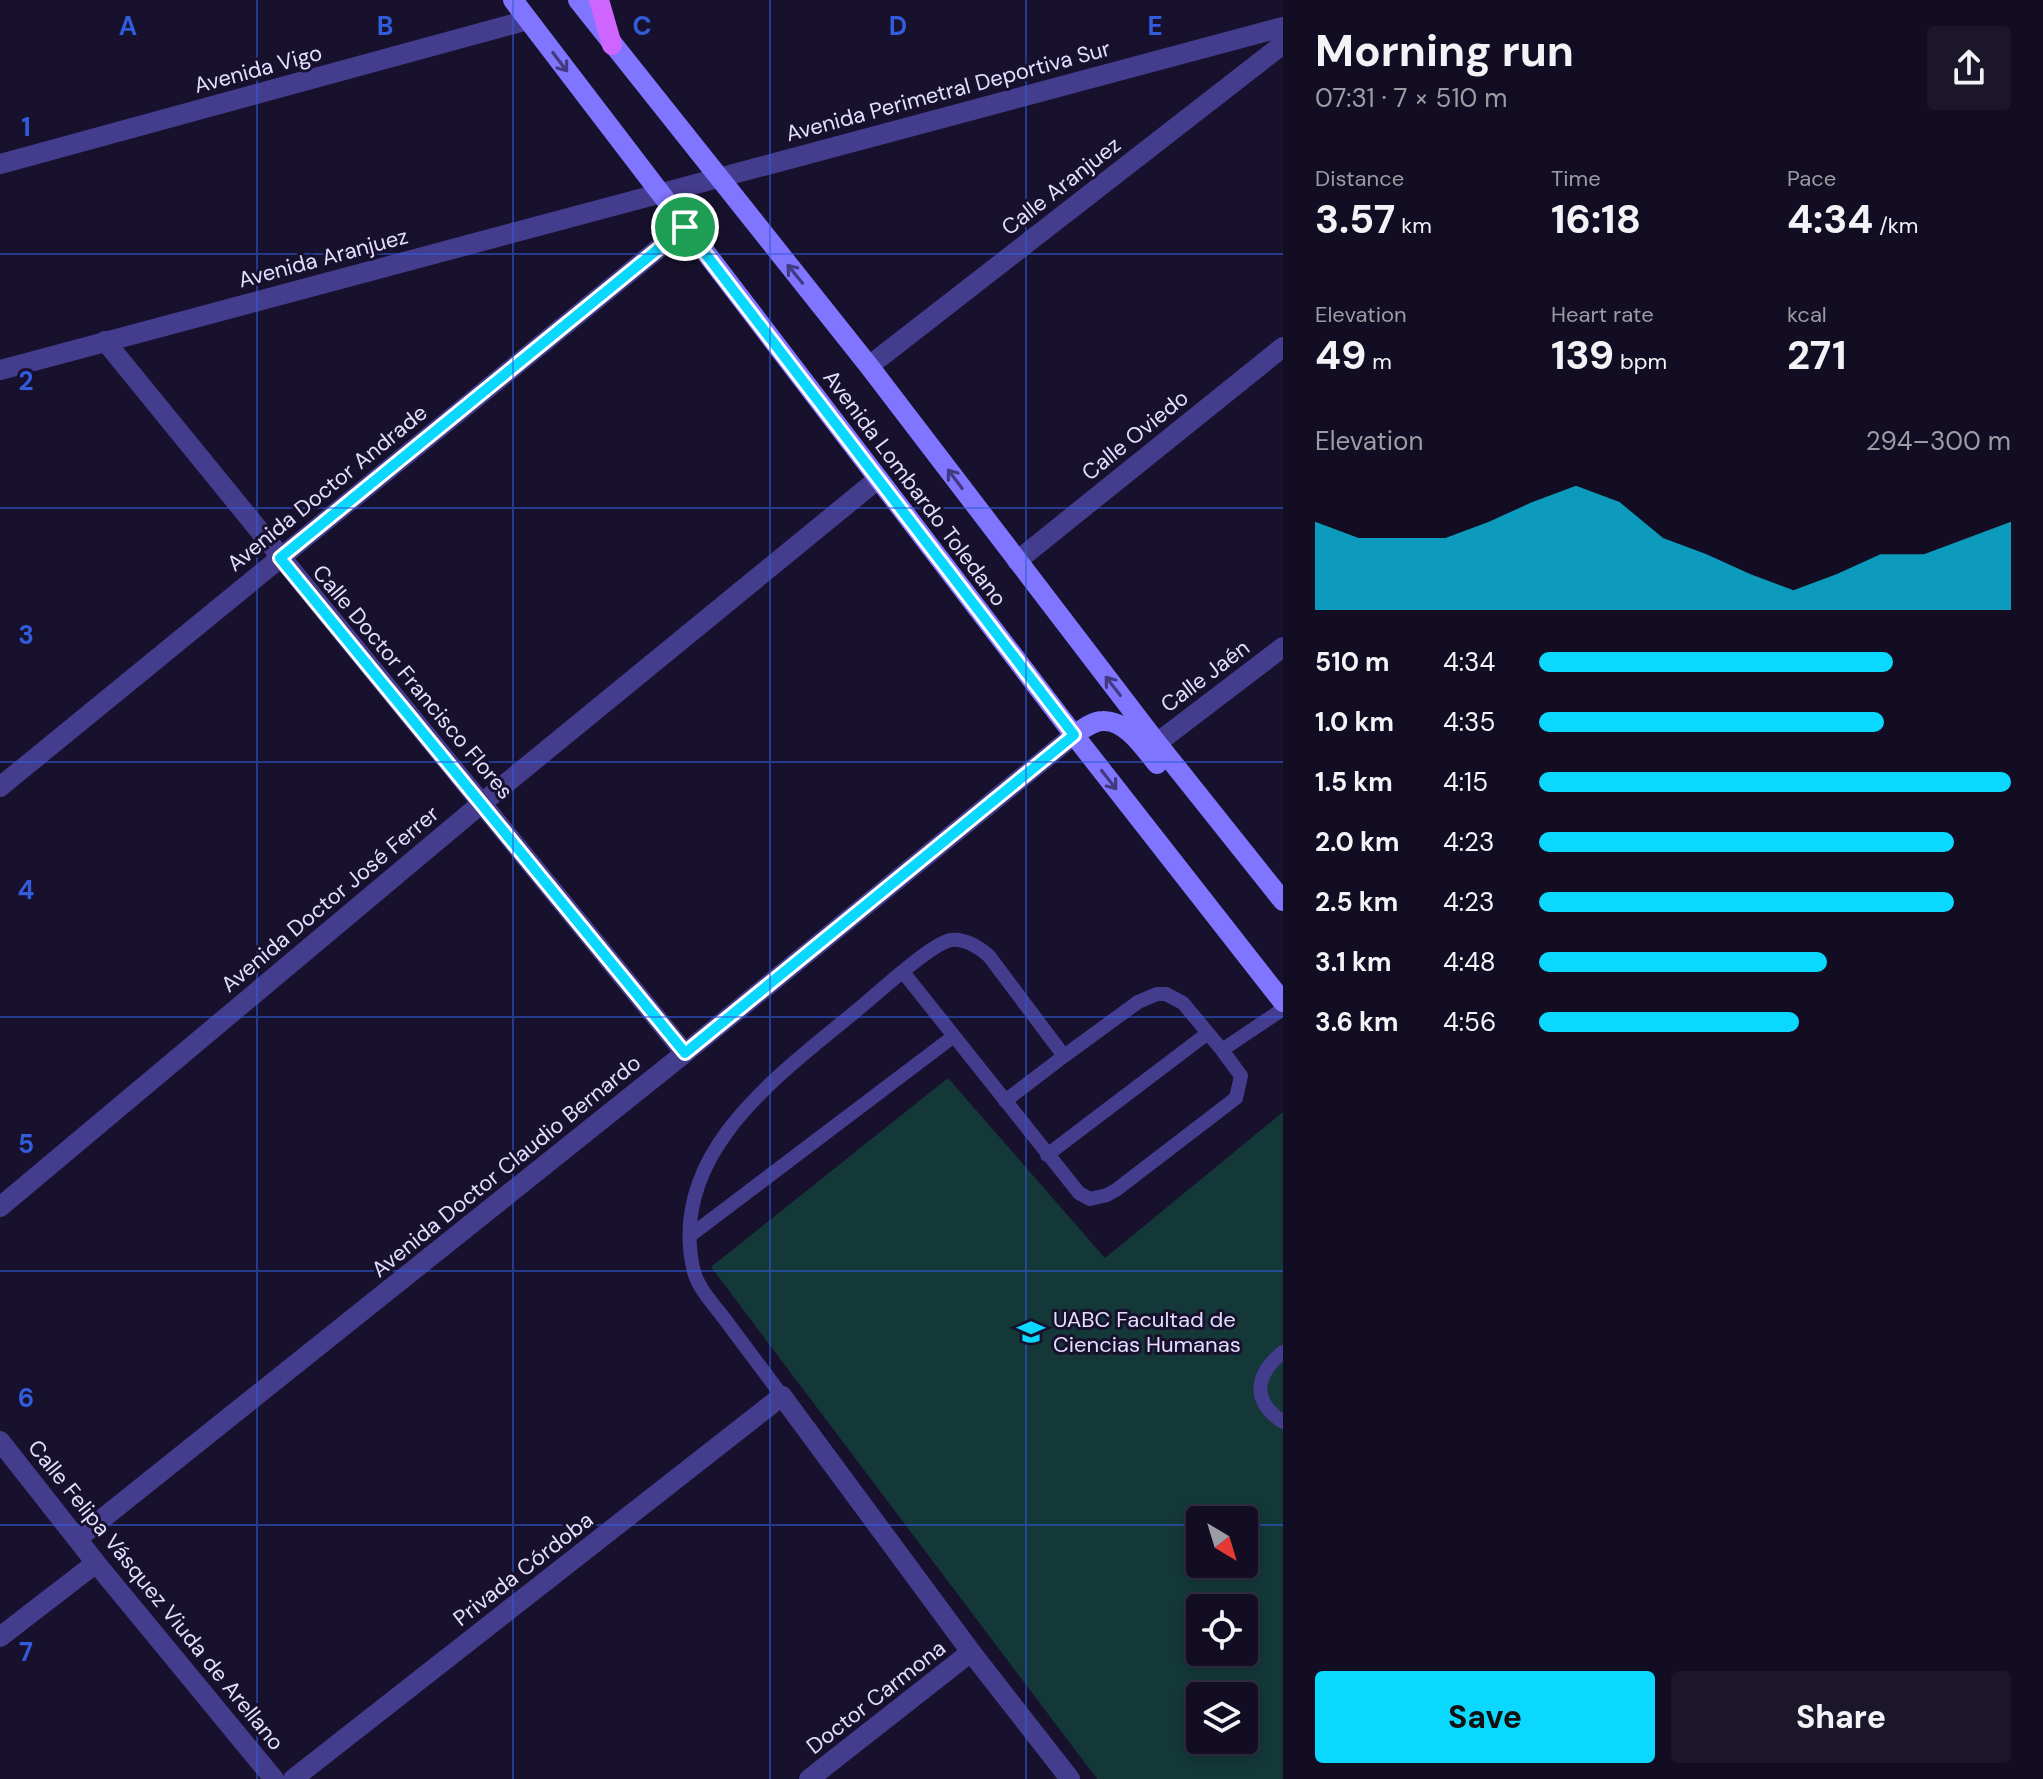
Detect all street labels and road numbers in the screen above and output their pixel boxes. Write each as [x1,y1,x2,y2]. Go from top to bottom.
street label: Avenida Perimetral Deportiva Sur [783,34,1113,148]
street label: Avenida Vigo [191,38,325,100]
street label: Calle Aranjuez [995,130,1127,242]
street label: Avenida Aranjuez [235,221,411,295]
street label: Avenida Lombardo Toledano [817,364,1013,612]
street label: Calle Oviedo [1076,383,1194,487]
street label: Avenida Doctor Andrade [221,398,433,578]
street label: Calle Doctor Francisco Flores [306,559,520,805]
street label: Calle Jaén [1155,633,1255,719]
street label: Avenida Doctor José Ferrer [215,799,445,999]
street label: Avenida Doctor Claudio Bernardo [365,1048,647,1284]
street label: Calle Felipa Vásquez Viuda de Arellano [22,1434,290,1756]
street label: Privada Córdoba [447,1505,599,1633]
street label: Doctor Carmona [801,1634,951,1760]

